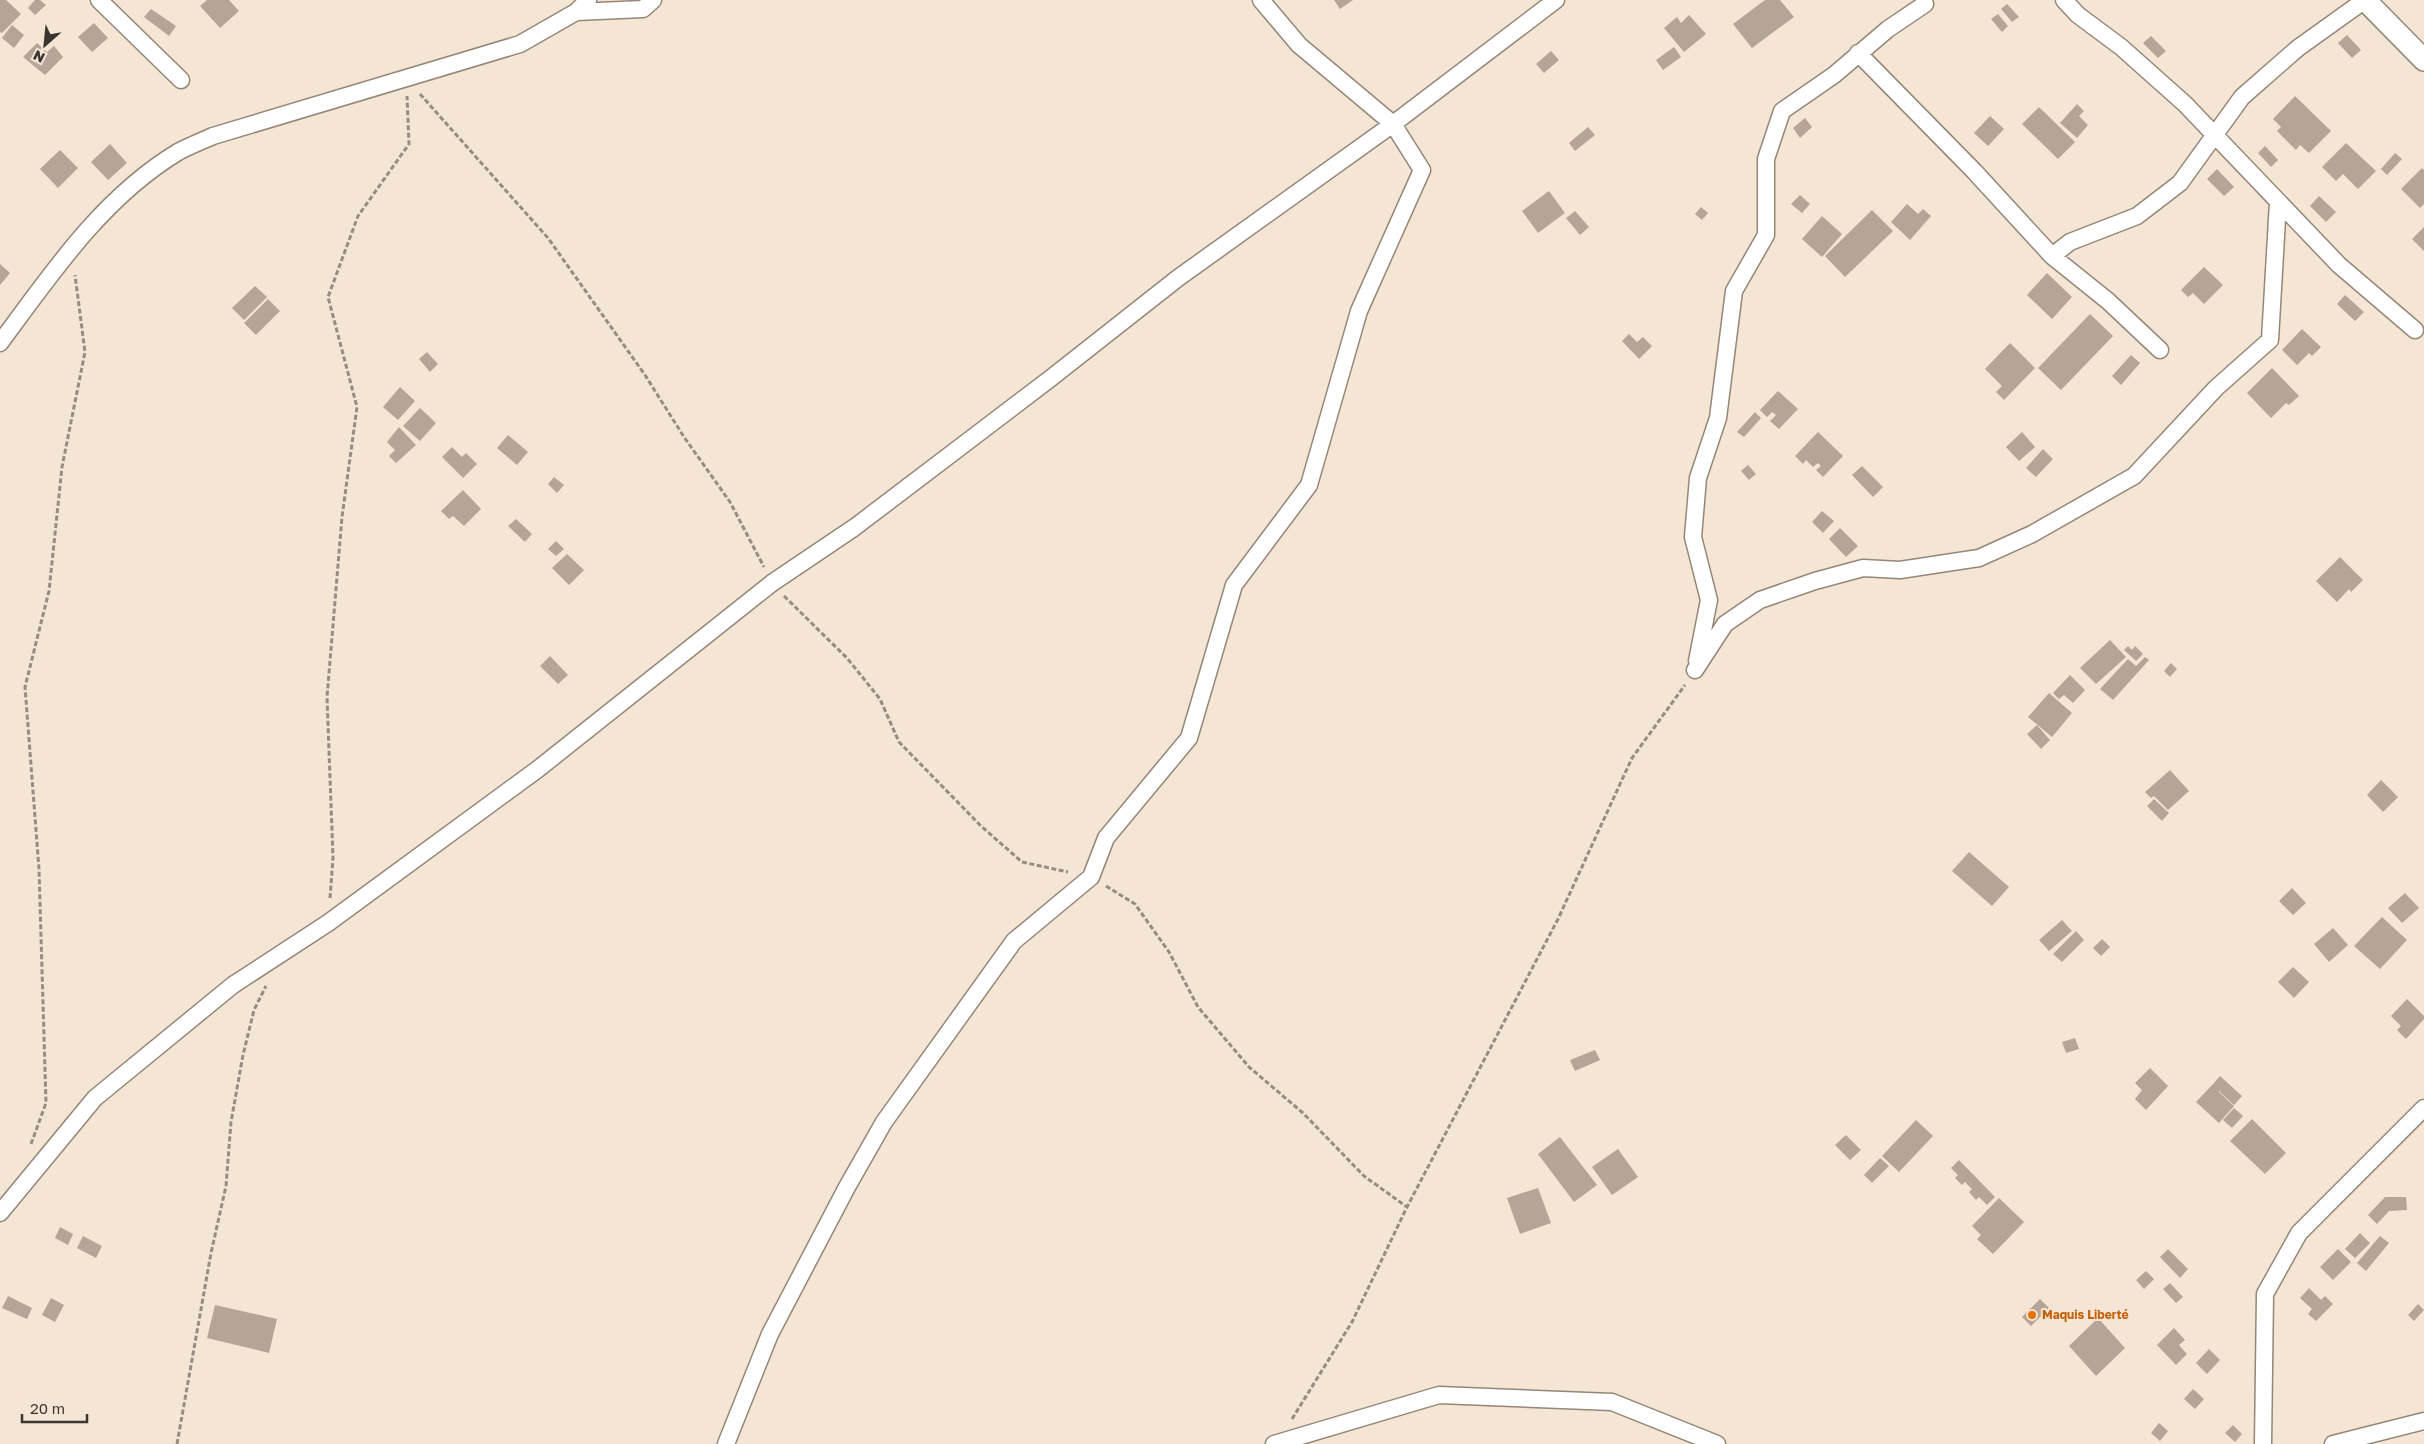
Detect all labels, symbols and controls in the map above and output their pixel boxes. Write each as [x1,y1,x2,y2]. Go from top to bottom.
north arrow [20,20,70,70]
text: N [30,47,47,67]
place label: Maquis Liberté [2042,1307,2129,1322]
marker: Maquis Liberté [2026,1309,2038,1321]
scale bar [22,1392,88,1424]
text: 20 m [30,1399,65,1417]

